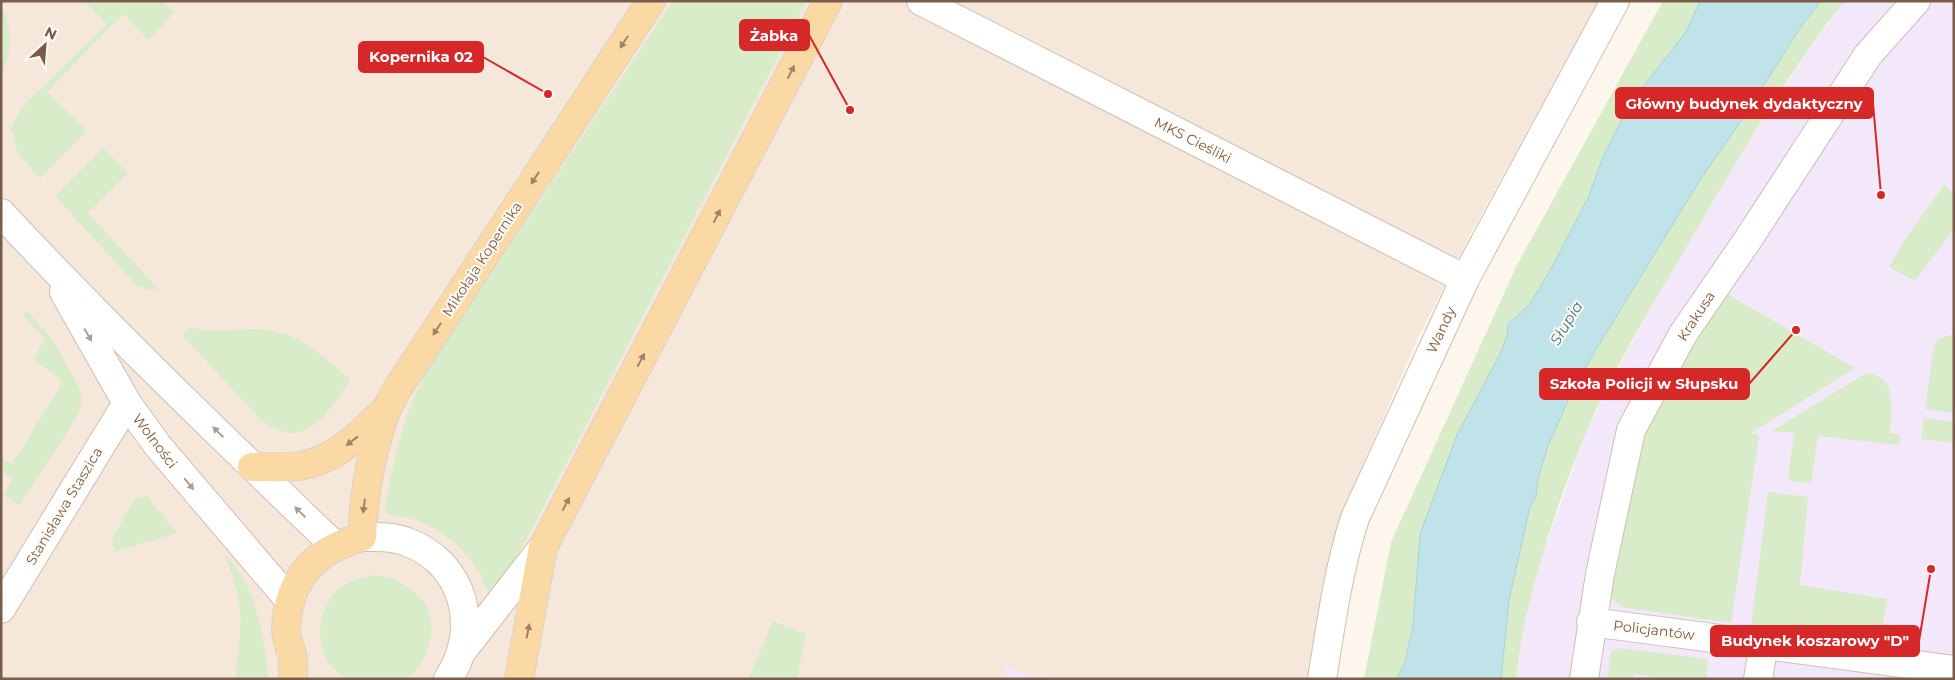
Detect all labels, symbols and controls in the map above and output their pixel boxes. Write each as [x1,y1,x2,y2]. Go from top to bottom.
north arrow [20,20,70,70]
callout: Żabka [740,20,809,50]
text: N [42,23,60,44]
text: Żabka [750,26,798,45]
one-way arrow [620,35,629,49]
callout: Kopernika 02 [359,42,483,72]
text: Kopernika 02 [369,47,473,66]
one-way arrow [787,65,795,79]
callout: Główny budynek dydaktyczny [1616,88,1873,118]
text: Główny budynek dydaktyczny [1625,94,1864,113]
street label: MKS Cieśliki [1151,113,1235,167]
one-way arrow [531,171,540,185]
street label: Mikołaja Kopernika [438,198,526,320]
one-way arrow [713,209,721,224]
street label: Krakusa [1673,288,1719,344]
water label: Słupia [1545,297,1587,349]
street label: Wandy [1422,303,1460,356]
one-way arrow [432,322,442,335]
one-way arrow [84,329,93,342]
one-way arrow [637,353,645,367]
callout: Szkoła Policji w Słupsku [1540,369,1749,399]
text: Szkoła Policji w Słupsku [1550,374,1738,393]
street label: Wolności [129,410,181,472]
one-way arrow [212,426,224,438]
one-way arrow [346,435,359,446]
street label: Stanisława Staszica [22,444,106,568]
one-way arrow [183,478,194,490]
one-way arrow [562,497,570,511]
one-way arrow [360,498,368,514]
one-way arrow [294,506,306,518]
street label: Policjantów [1612,616,1696,644]
one-way arrow [524,622,532,638]
callout: Budynek koszarowy "D" [1711,626,1919,656]
text: Budynek koszarowy "D" [1721,631,1909,650]

